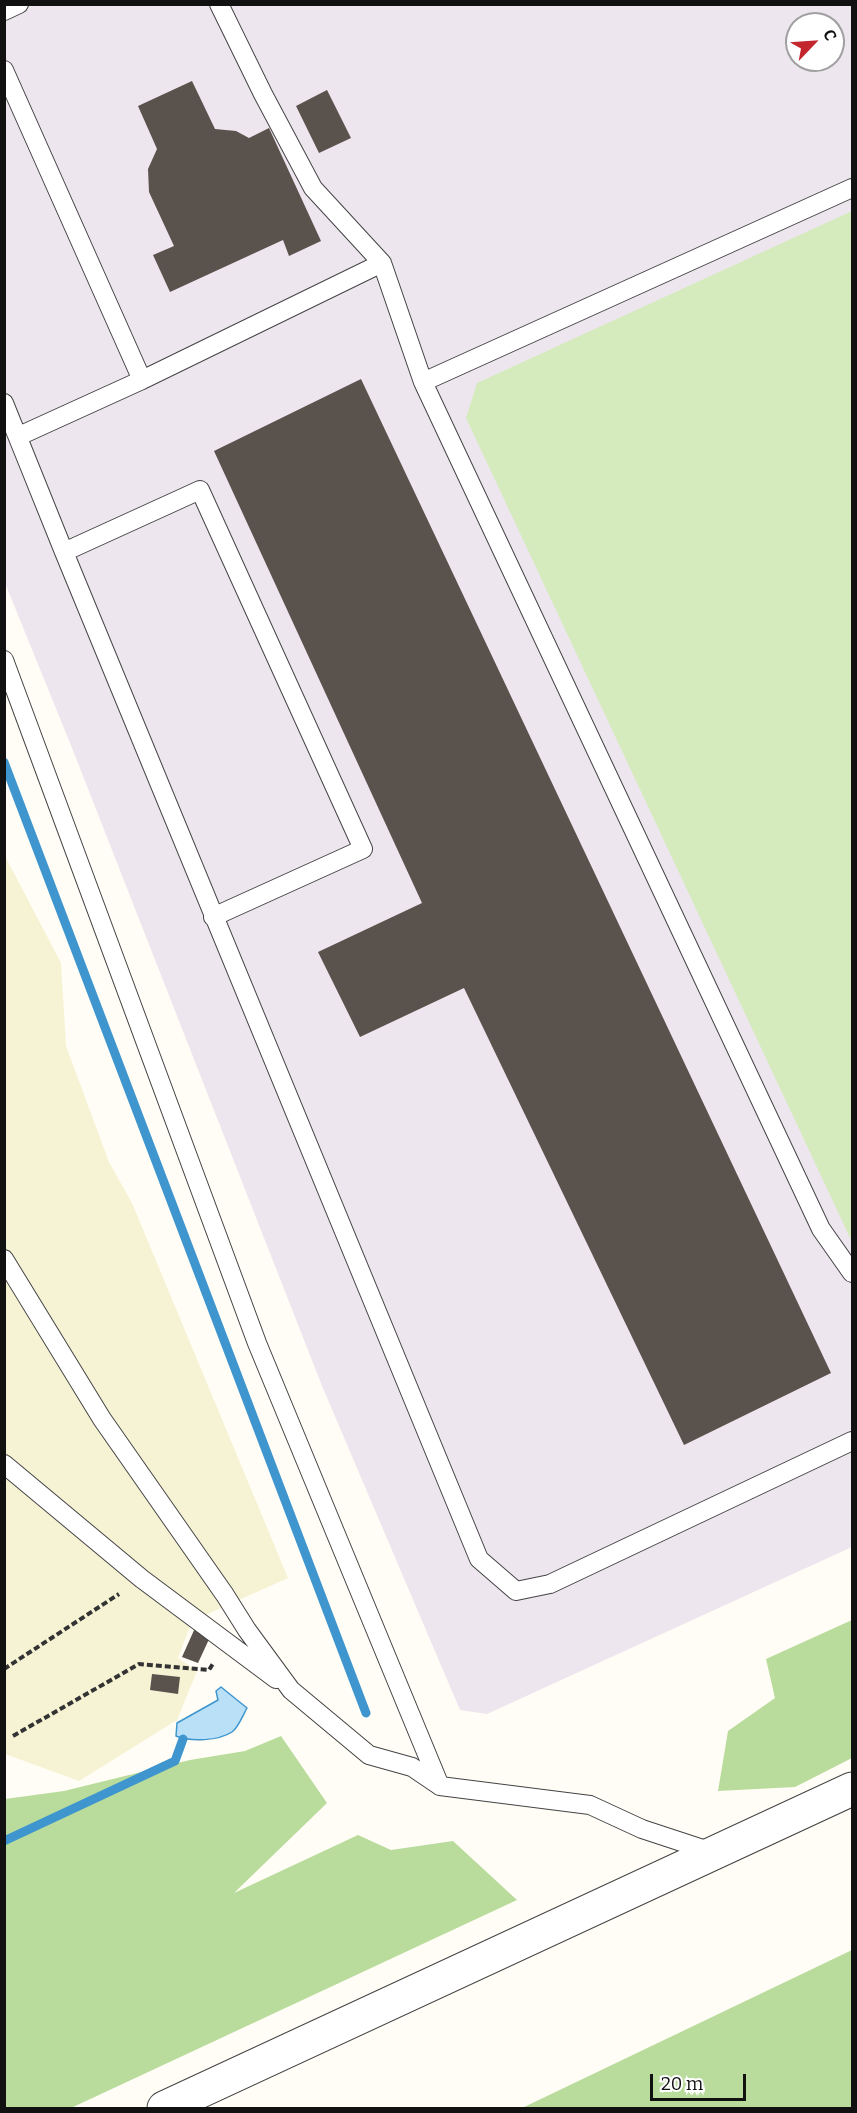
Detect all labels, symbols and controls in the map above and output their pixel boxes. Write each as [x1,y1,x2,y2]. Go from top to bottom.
north arrow [785,12,845,72]
text: С [819,26,841,44]
scale bar [653,2062,749,2100]
text: 20 m [661,2073,703,2095]

